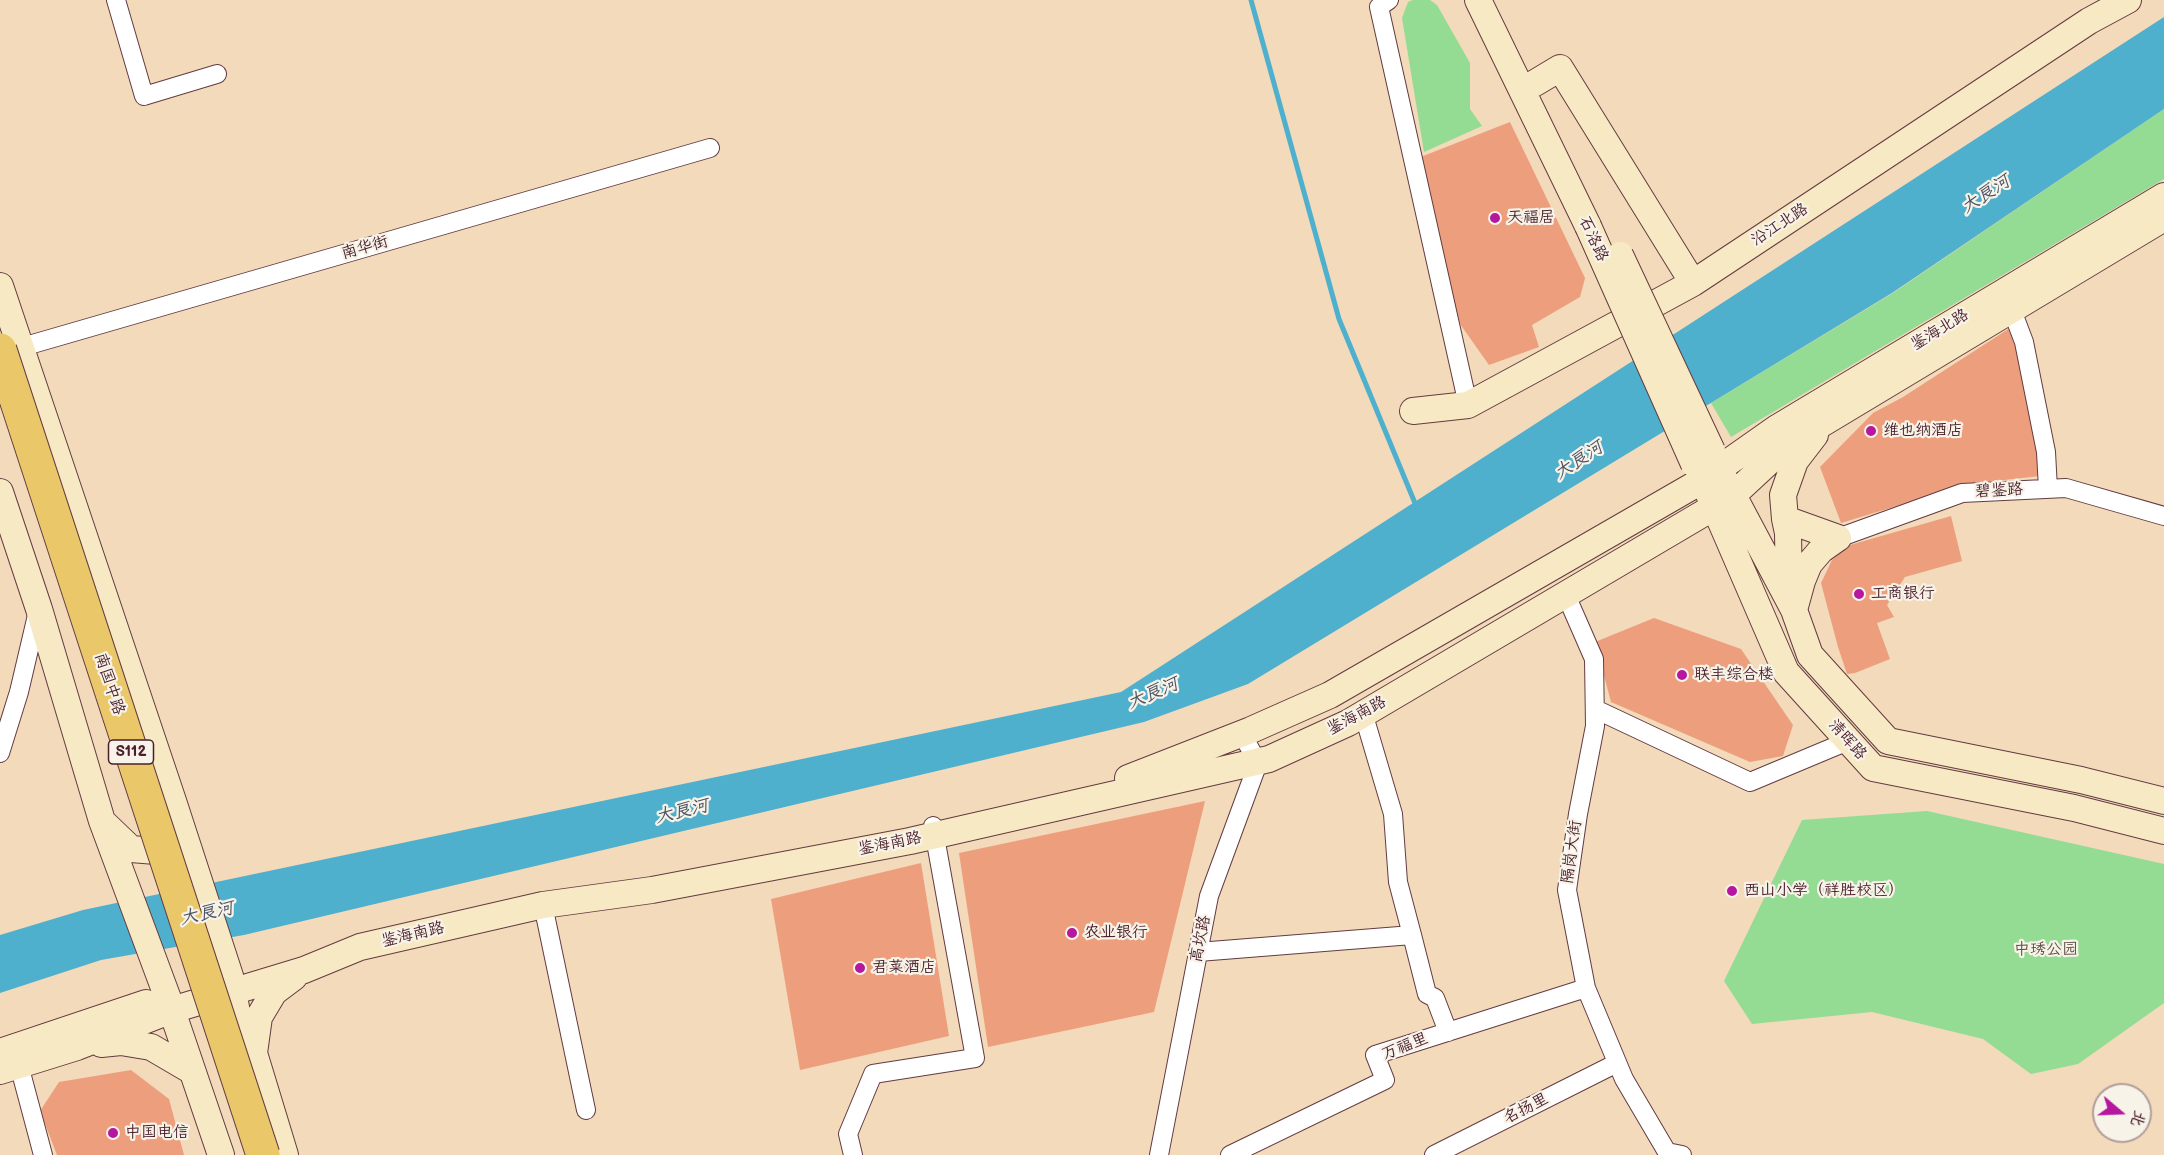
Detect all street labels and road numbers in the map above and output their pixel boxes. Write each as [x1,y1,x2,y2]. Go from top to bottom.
street label: 沿江北路 [1748,200,1812,250]
street label: 石洛路 [1574,213,1612,265]
street label: 南华街 [339,232,391,264]
street label: 鉴海北路 [1908,305,1972,355]
street label: 碧鉴路 [1975,480,2023,502]
street label: 南国中路 [90,651,128,717]
street label: 鉴海南路 [1324,693,1390,739]
street label: 清晖路 [1824,716,1870,764]
road number: S112 [108,740,154,764]
street label: 隔岗大街 [1558,819,1586,885]
street label: 鉴海南路 [857,828,923,860]
street label: 高坎路 [1187,914,1215,964]
street label: 鉴海南路 [380,918,446,952]
street label: 万福里 [1379,1029,1431,1065]
street label: 名扬里 [1500,1090,1552,1128]

